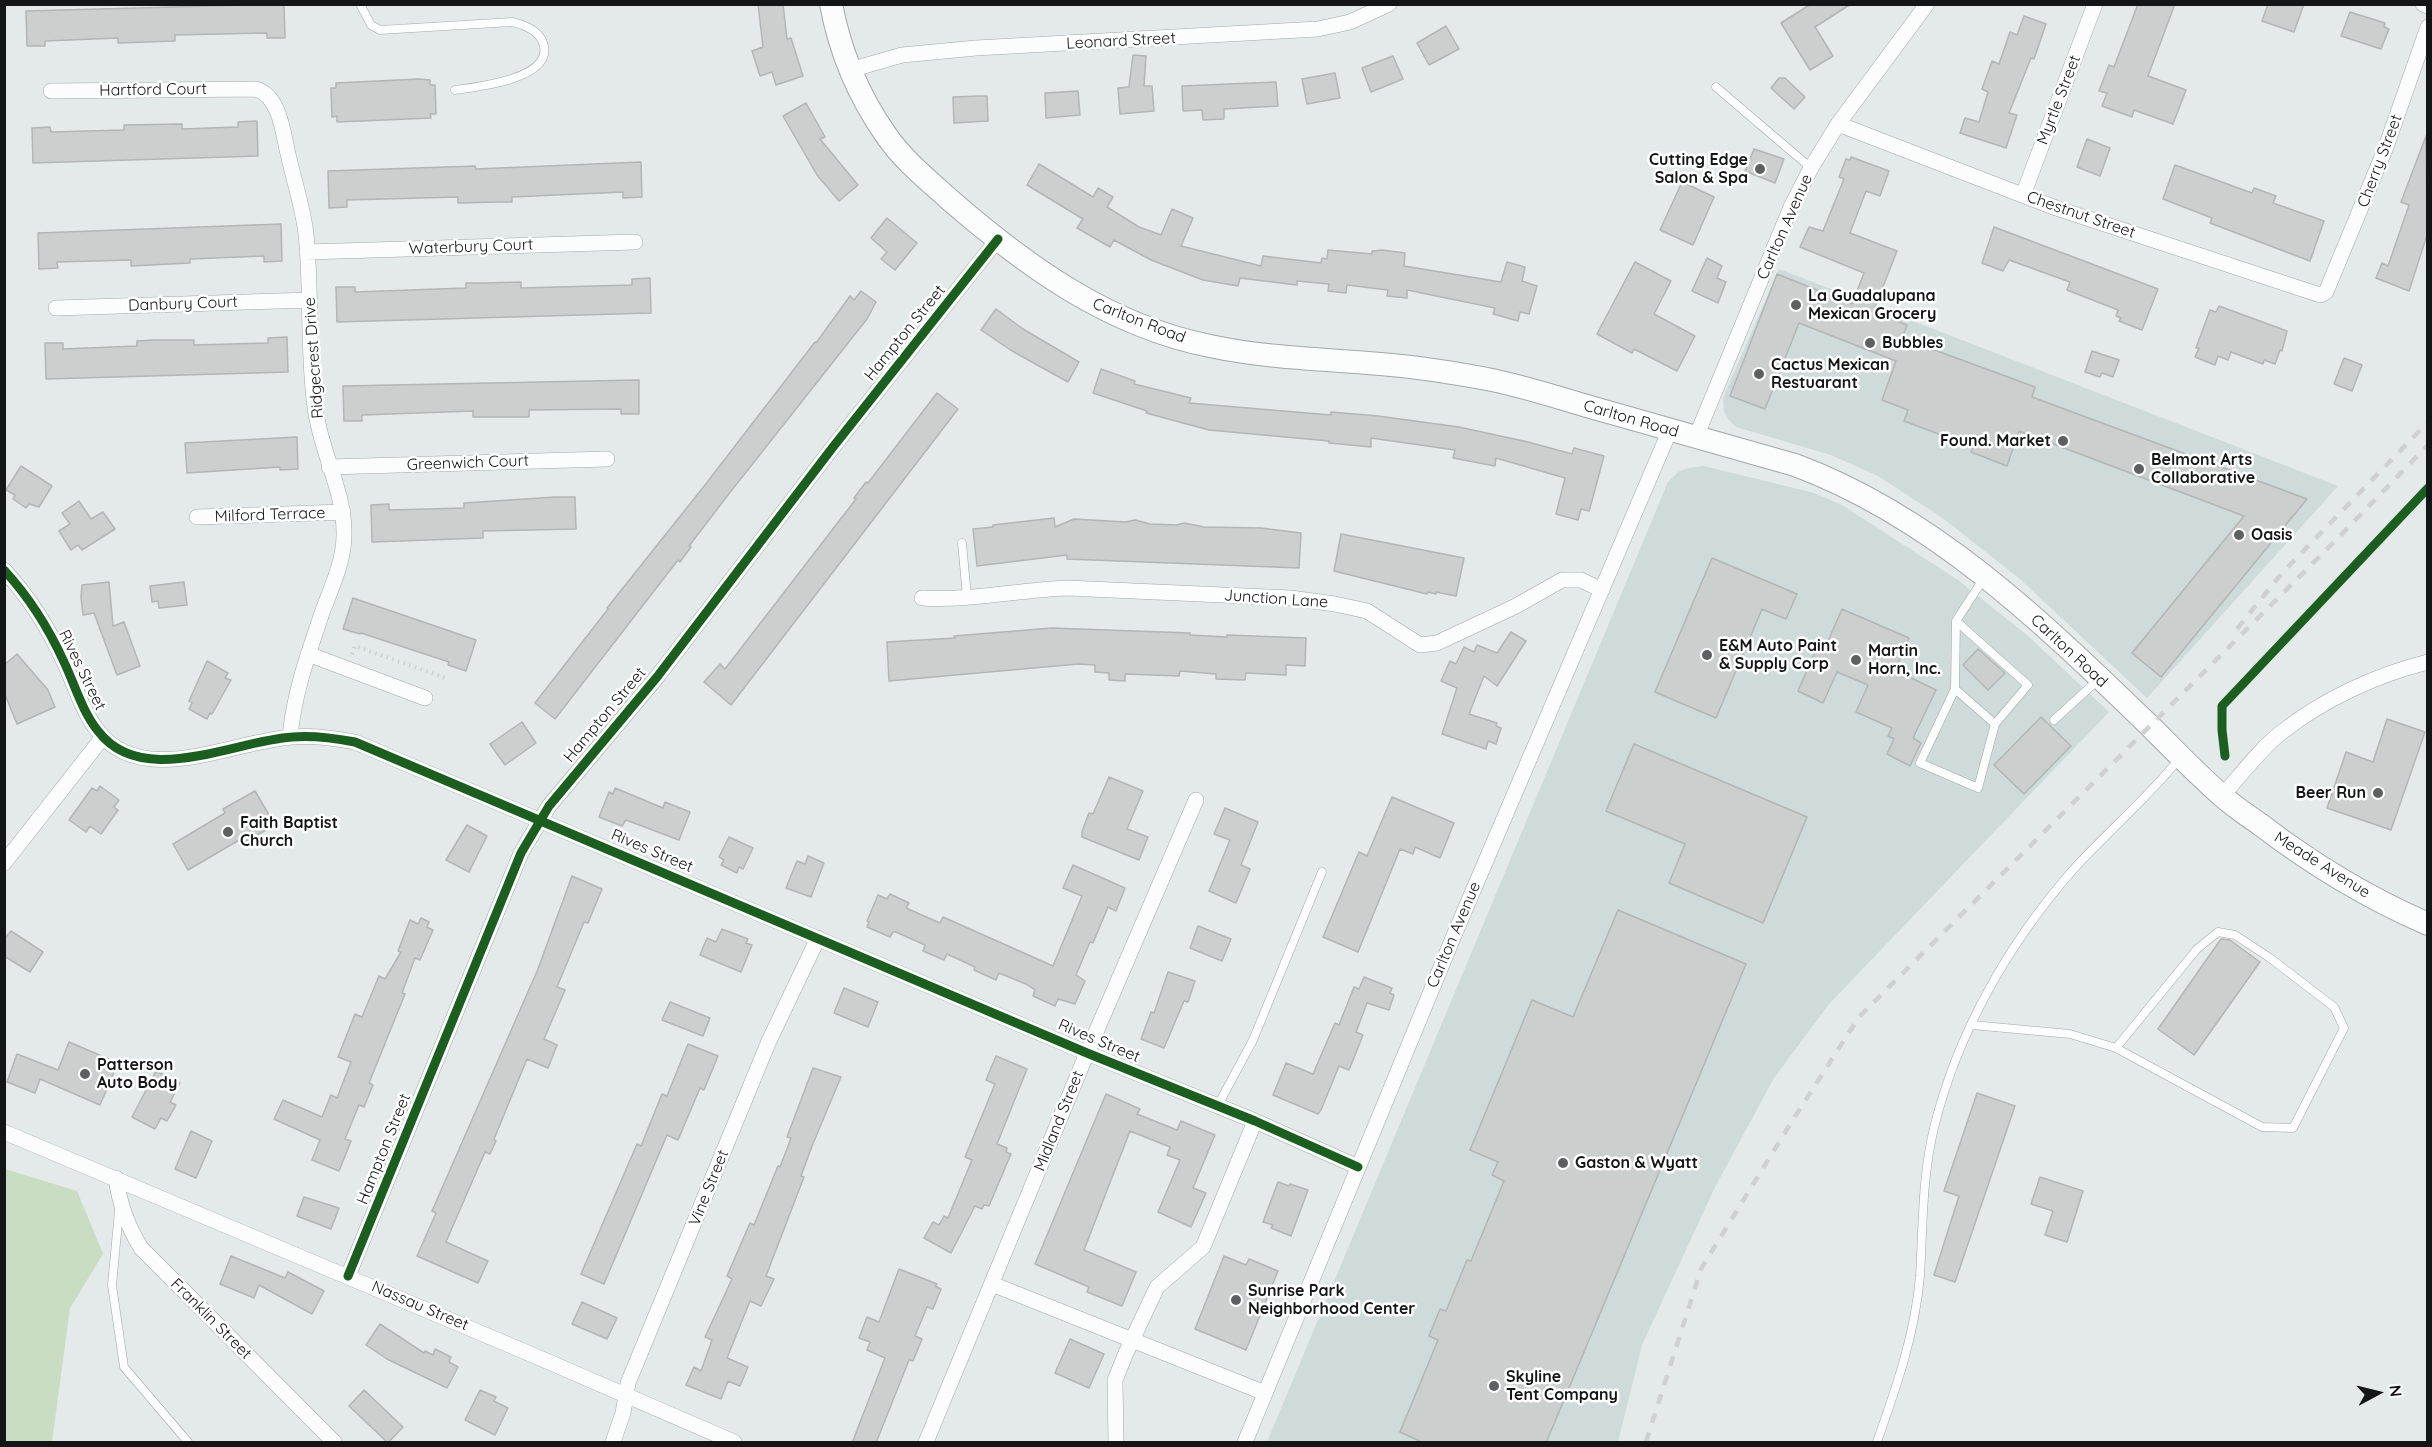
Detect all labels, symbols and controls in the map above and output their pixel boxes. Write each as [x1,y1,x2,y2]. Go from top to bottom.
street label: Leonard Street [1066,29,1176,53]
street label: Myrtle Street [2033,52,2085,148]
street label: Hartford Court [99,79,207,101]
street label: Cherry Street [2353,112,2407,210]
place label: Cutting Edge Salon & Spa [1649,150,1748,188]
marker: Cutting Edge Salon & Spa [1753,162,1767,176]
street label: Carlton Avenue [1753,171,1817,283]
street label: Chestnut Street [2024,187,2138,243]
street label: Waterbury Court [408,235,534,259]
street label: Hampton Street [860,281,950,385]
place label: La Guadalupana Mexican Grocery [1808,286,1936,324]
street label: Danbury Court [128,292,238,316]
street label: Carlton Road [1090,294,1188,348]
street label: Ridgecrest Drive [300,297,328,419]
marker: La Guadalupana Mexican Grocery [1789,298,1803,312]
place label: Bubbles [1882,333,1943,353]
marker: Bubbles [1863,336,1877,350]
place label: Cactus Mexican Restuarant [1771,355,1890,393]
marker: Cactus Mexican Restuarant [1752,367,1766,381]
street label: Carlton Road [1581,396,1681,442]
place label: Found. Market [1940,431,2051,451]
marker: Found. Market [2056,434,2070,448]
place label: Belmont Arts Collaborative [2151,450,2255,488]
street label: Greenwich Court [407,451,529,475]
marker: Belmont Arts Collaborative [2132,462,2146,476]
street label: Milford Terrace [214,503,326,527]
place label: Oasis [2251,525,2292,545]
marker: Oasis [2232,528,2246,542]
street label: Junction Lane [1223,586,1329,612]
street label: Carlton Road [2027,610,2111,692]
street label: Rives Street [54,627,110,713]
place label: E&M Auto Paint & Supply Corp [1719,636,1837,674]
place label: Martin Horn, Inc. [1868,641,1941,679]
marker: E&M Auto Paint & Supply Corp [1700,648,1714,662]
marker: Martin Horn, Inc. [1849,653,1863,667]
street label: Hampton Street [560,664,650,766]
place label: Beer Run [2295,783,2366,803]
marker: Beer Run [2371,786,2385,800]
place label: Faith Baptist Church [240,813,338,851]
marker: Faith Baptist Church [221,825,235,839]
street label: Rives Street [608,825,696,877]
street label: Meade Avenue [2270,828,2374,902]
street label: Carlton Avenue [1423,879,1485,991]
street label: Rives Street [1055,1015,1143,1067]
place label: Patterson Auto Body [97,1055,177,1093]
marker: Patterson Auto Body [78,1067,92,1081]
street label: Midland Street [1030,1068,1088,1174]
street label: Hampton Street [353,1091,415,1207]
street label: Vine Street [685,1147,733,1229]
place label: Gaston & Wyatt [1575,1153,1698,1173]
marker: Gaston & Wyatt [1556,1156,1570,1170]
street label: Franklin Street [166,1274,256,1364]
street label: Nassau Street [369,1277,471,1335]
place label: Sunrise Park Neighborhood Center [1248,1281,1415,1319]
marker: Sunrise Park Neighborhood Center [1229,1293,1243,1307]
north arrow [2348,1363,2408,1423]
place label: Skyline Tent Company [1506,1367,1618,1405]
marker: Skyline Tent Company [1487,1379,1501,1393]
text: N [2385,1384,2407,1398]

